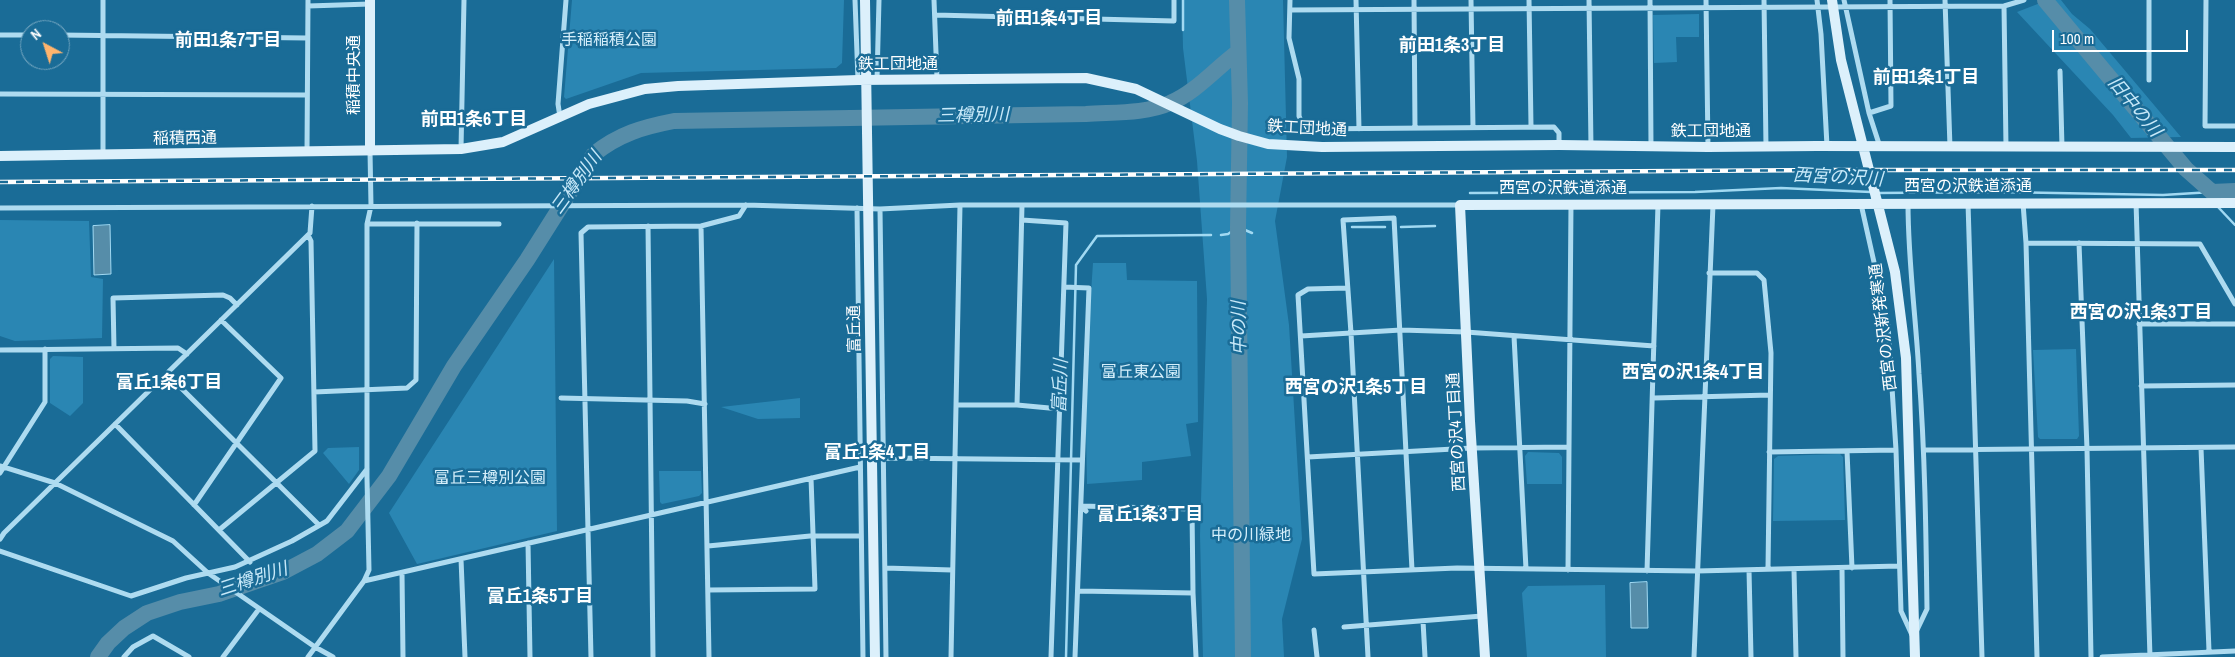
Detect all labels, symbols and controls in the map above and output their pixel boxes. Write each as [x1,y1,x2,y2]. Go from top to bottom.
district label: 前田1条4丁目 [996,8,1102,30]
north arrow [20,20,70,70]
scale bar [2055,20,2191,52]
text: N [27,25,45,44]
text: 100 m [2060,28,2094,49]
district label: 前田1条7丁目 [175,30,281,52]
park label: 手稲稲積公園 [561,31,657,51]
street label: 稲積中央通 [345,35,365,115]
district label: 前田1条3丁目 [1399,35,1505,57]
street label: 鉄工団地通 [858,55,938,75]
district label: 前田1条1丁目 [1873,67,1979,89]
water label: 旧中の川 [2103,72,2165,142]
water label: 三樽別川 [937,105,1009,127]
district label: 前田1条6丁目 [421,109,527,131]
street label: 鉄工団地通 [1267,117,1347,141]
street label: 鉄工団地通 [1671,122,1751,142]
street label: 稲積西通 [153,129,217,149]
water label: 三樽別川 [547,148,607,218]
water label: 西宮の沢川 [1792,165,1884,191]
street label: 西宮の沢鉄道添通 [1904,177,2032,197]
street label: 西宮の沢鉄道添通 [1499,179,1627,199]
street label: 西宮の沢新発寒通 [1867,262,1901,392]
water label: 中の川 [1229,301,1251,355]
district label: 西宮の沢1条3丁目 [2070,302,2212,324]
street label: 富丘通 [845,305,865,353]
water label: 富丘川 [1049,359,1073,413]
district label: 西宮の沢1条4丁目 [1622,362,1764,384]
park label: 富丘東公園 [1101,363,1181,383]
district label: 富丘1条6丁目 [116,372,222,394]
street label: 西宮の沢4丁目通 [1444,372,1470,492]
district label: 西宮の沢1条5丁目 [1285,377,1427,399]
district label: 富丘1条4丁目 [824,442,930,464]
park label: 富丘三樽別公園 [434,469,546,489]
district label: 富丘1条3丁目 [1097,504,1203,526]
park label: 中の川緑地 [1211,526,1291,546]
water label: 三樽別川 [215,559,291,601]
district label: 富丘1条5丁目 [487,586,593,608]

